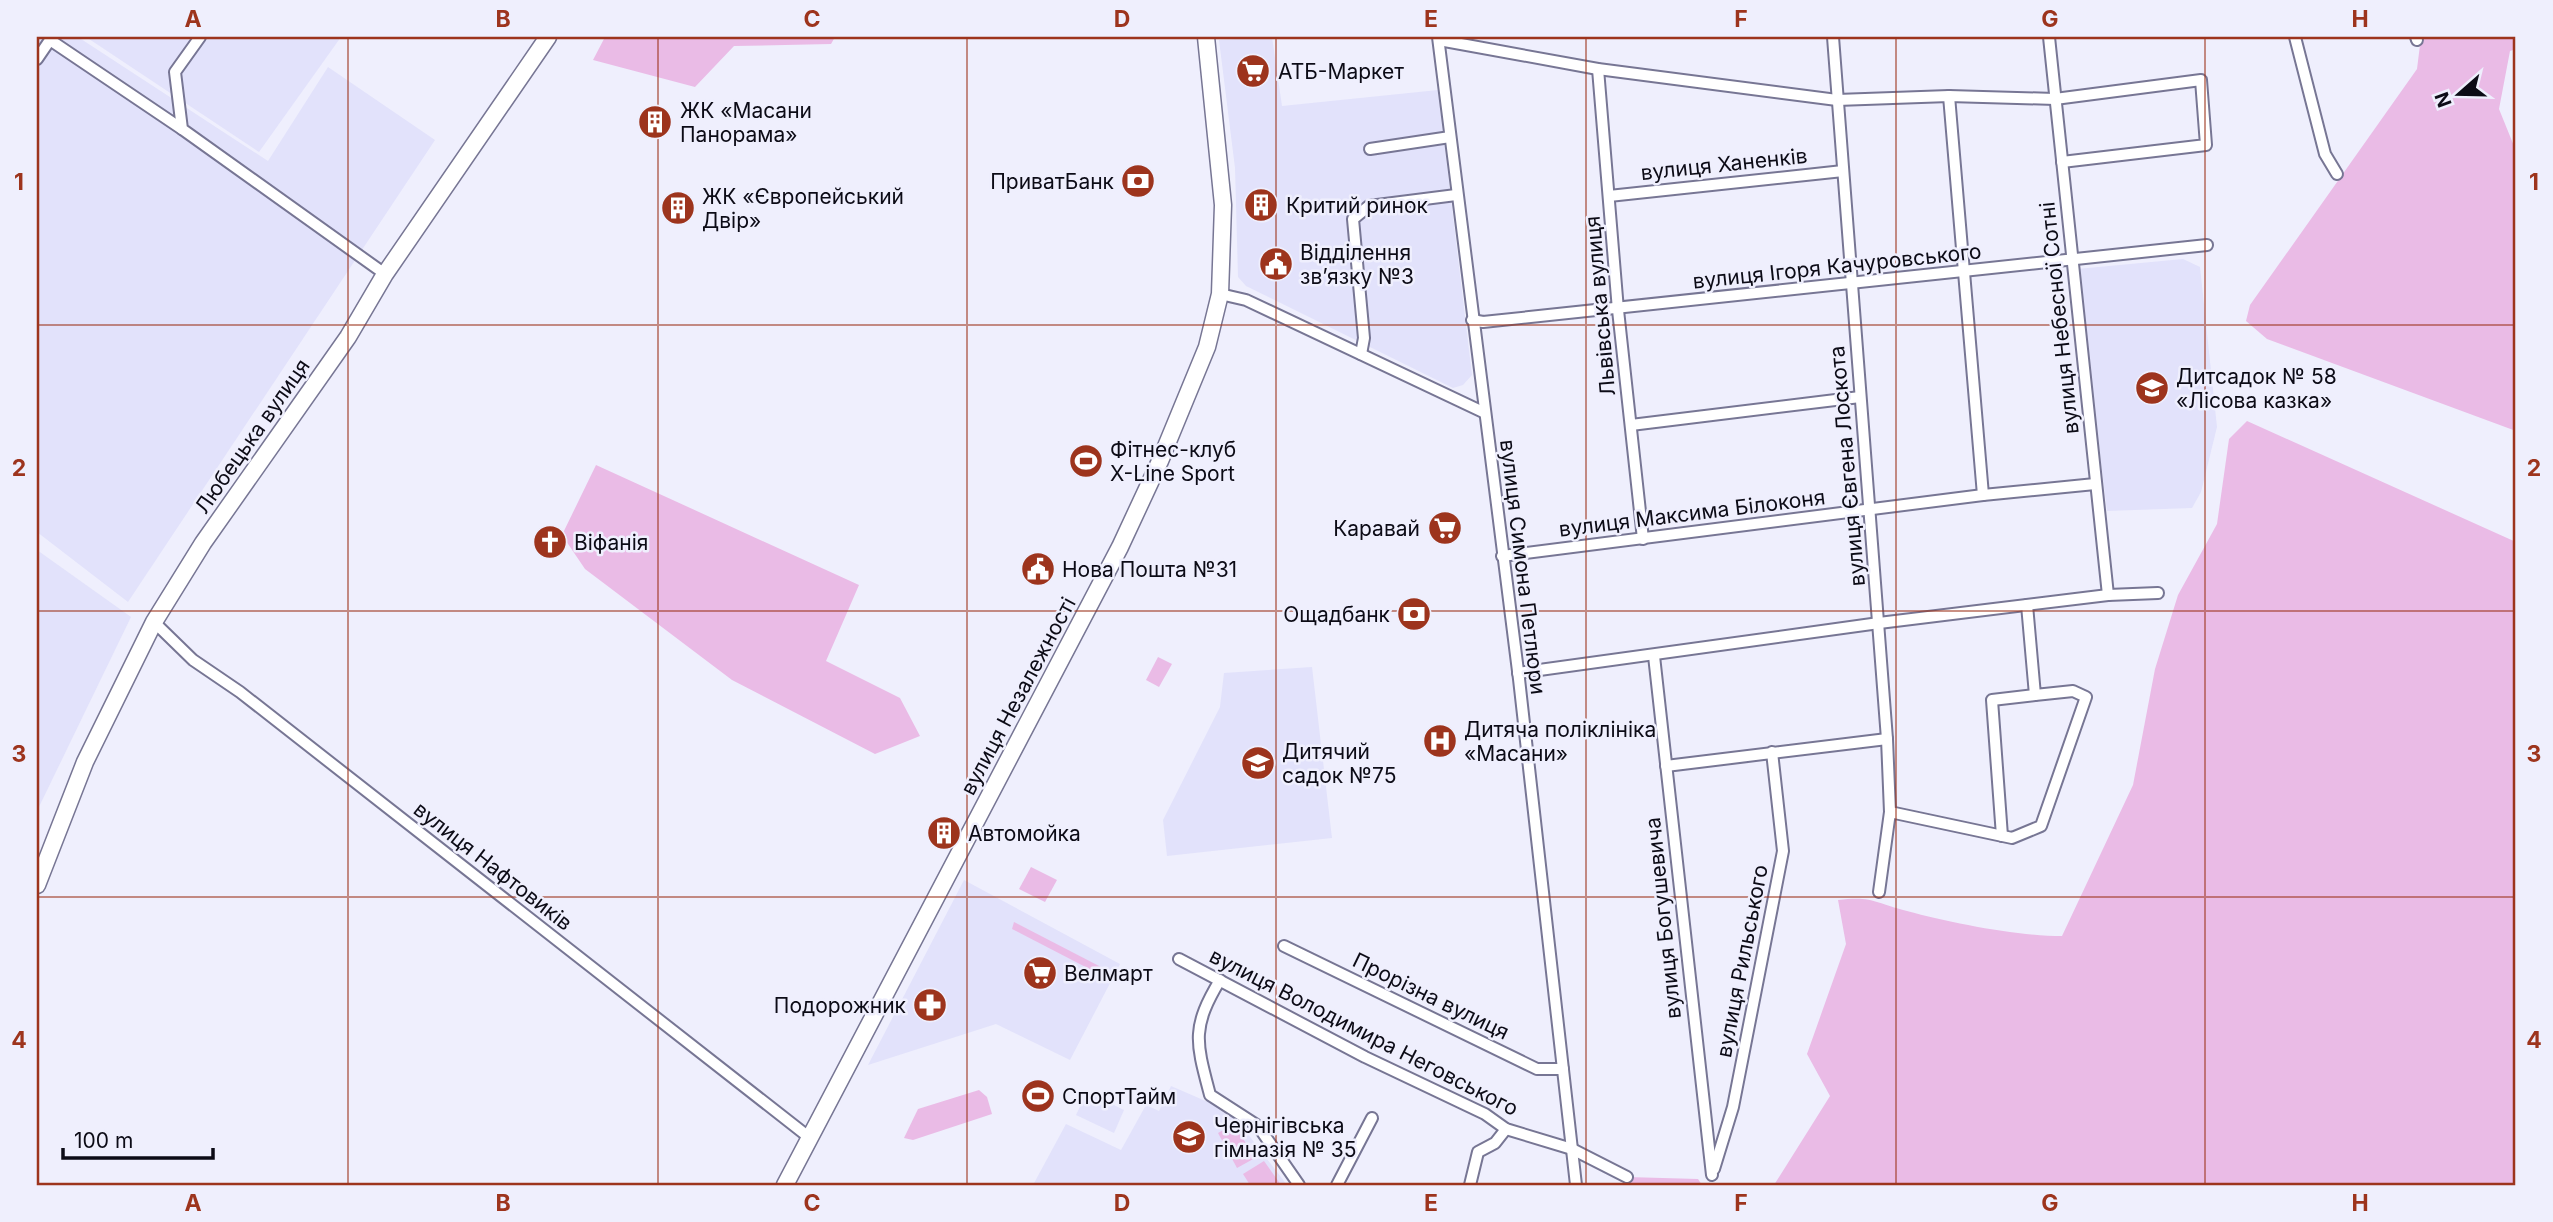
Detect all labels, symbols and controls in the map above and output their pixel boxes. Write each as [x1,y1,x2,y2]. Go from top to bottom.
text: A [184,5,202,33]
text: B [495,5,511,33]
text: C [803,5,821,33]
text: D [1114,5,1130,33]
text: E [1424,5,1438,33]
text: F [1734,5,1748,33]
text: G [2041,5,2059,33]
text: H [2351,5,2369,33]
supermarket icon: АТБ-Маркет [1234,52,1272,90]
place label: АТБ-Маркет [1278,59,1404,84]
north arrow [2424,60,2494,130]
text: N [2430,89,2457,110]
place label: ЖК «Масани Панорама» [680,98,812,147]
building icon: ЖК «Масани Панорама» [636,103,674,141]
street label: вулиця Ханенків [1639,143,1809,185]
bank icon: ПриватБанк [1119,162,1157,200]
text: 1 [14,168,24,196]
text: 1 [2529,168,2539,196]
place label: ПриватБанк [990,169,1115,194]
place label: ЖК «Європейський Двір» [702,184,904,233]
building icon: Критий ринок [1242,186,1280,224]
building icon: ЖК «Європейський Двір» [659,189,697,227]
place label: Критий ринок [1286,193,1429,218]
street label: вулиця Небесної Сотні [2034,201,2084,435]
street label: Львівська вулиця [1580,215,1620,397]
street label: вулиця Ігоря Качуровського [1691,238,1983,294]
place label: Відділення зв’язку №3 [1300,240,1414,289]
public building icon: Відділення зв’язку №3 [1257,245,1295,283]
street label: вулиця Євгена Лоскота [1824,345,1870,587]
street label: Любецька вулиця [189,354,315,518]
place label: Дитсадок № 58 «Лісова казка» [2176,364,2337,413]
school or university icon: Дитсадок № 58 «Лісова казка» [2133,369,2171,407]
place label: Фітнес-клуб X-Line Sport [1110,437,1236,486]
street label: вулиця Симона Петлюри [1495,438,1551,696]
sports icon: Фітнес-клуб X-Line Sport [1067,442,1105,480]
text: 2 [12,454,26,482]
text: 2 [2527,454,2541,482]
street label: вулиця Максима Білоконя [1557,484,1827,542]
supermarket icon: Каравай [1426,509,1464,547]
place label: Каравай [1333,516,1420,541]
church icon: Віфанія [531,523,569,561]
place label: Віфанія [574,530,648,555]
public building icon: Нова Пошта №31 [1019,550,1057,588]
place label: Нова Пошта №31 [1062,557,1237,582]
street label: вулиця Незалежності [955,593,1081,799]
bank icon: Ощадбанк [1395,595,1433,633]
place label: Ощадбанк [1283,602,1391,627]
place label: Дитяча поліклініка «Масани» [1464,717,1656,766]
hospital icon: Дитяча поліклініка «Масани» [1421,722,1459,760]
place label: Дитячий садок №75 [1282,739,1396,788]
text: 3 [12,740,26,768]
text: 3 [2527,740,2541,768]
school or university icon: Дитячий садок №75 [1239,744,1277,782]
street label: вулиця Нафтовиків [409,796,577,936]
building icon: Автомойка [925,814,963,852]
street label: вулиця Богушевича [1640,816,1686,1020]
place label: Автомойка [968,821,1081,846]
street label: вулиця Рильського [1711,863,1773,1059]
street label: вулиця Володимира Неговського [1206,943,1522,1121]
street label: Прорізна вулиця [1349,947,1513,1045]
supermarket icon: Велмарт [1021,954,1059,992]
place label: Велмарт [1064,961,1153,986]
pharmacy icon: Подорожник [911,986,949,1024]
place label: Подорожник [774,993,907,1018]
text: 4 [11,1026,27,1054]
text: 4 [2526,1026,2542,1054]
sports icon: СпортТайм [1019,1077,1057,1115]
place label: СпортТайм [1062,1084,1176,1109]
place label: Чернігівська гімназія № 35 [1214,1113,1357,1162]
scale bar [63,1117,214,1161]
school or university icon: Чернігівська гімназія № 35 [1170,1118,1208,1156]
text: 100 m [74,1128,133,1153]
text: A [184,1189,202,1217]
text: B [495,1189,511,1217]
text: C [803,1189,821,1217]
text: D [1114,1189,1130,1217]
text: E [1424,1189,1438,1217]
text: F [1734,1189,1748,1217]
text: G [2041,1189,2059,1217]
text: H [2351,1189,2369,1217]

